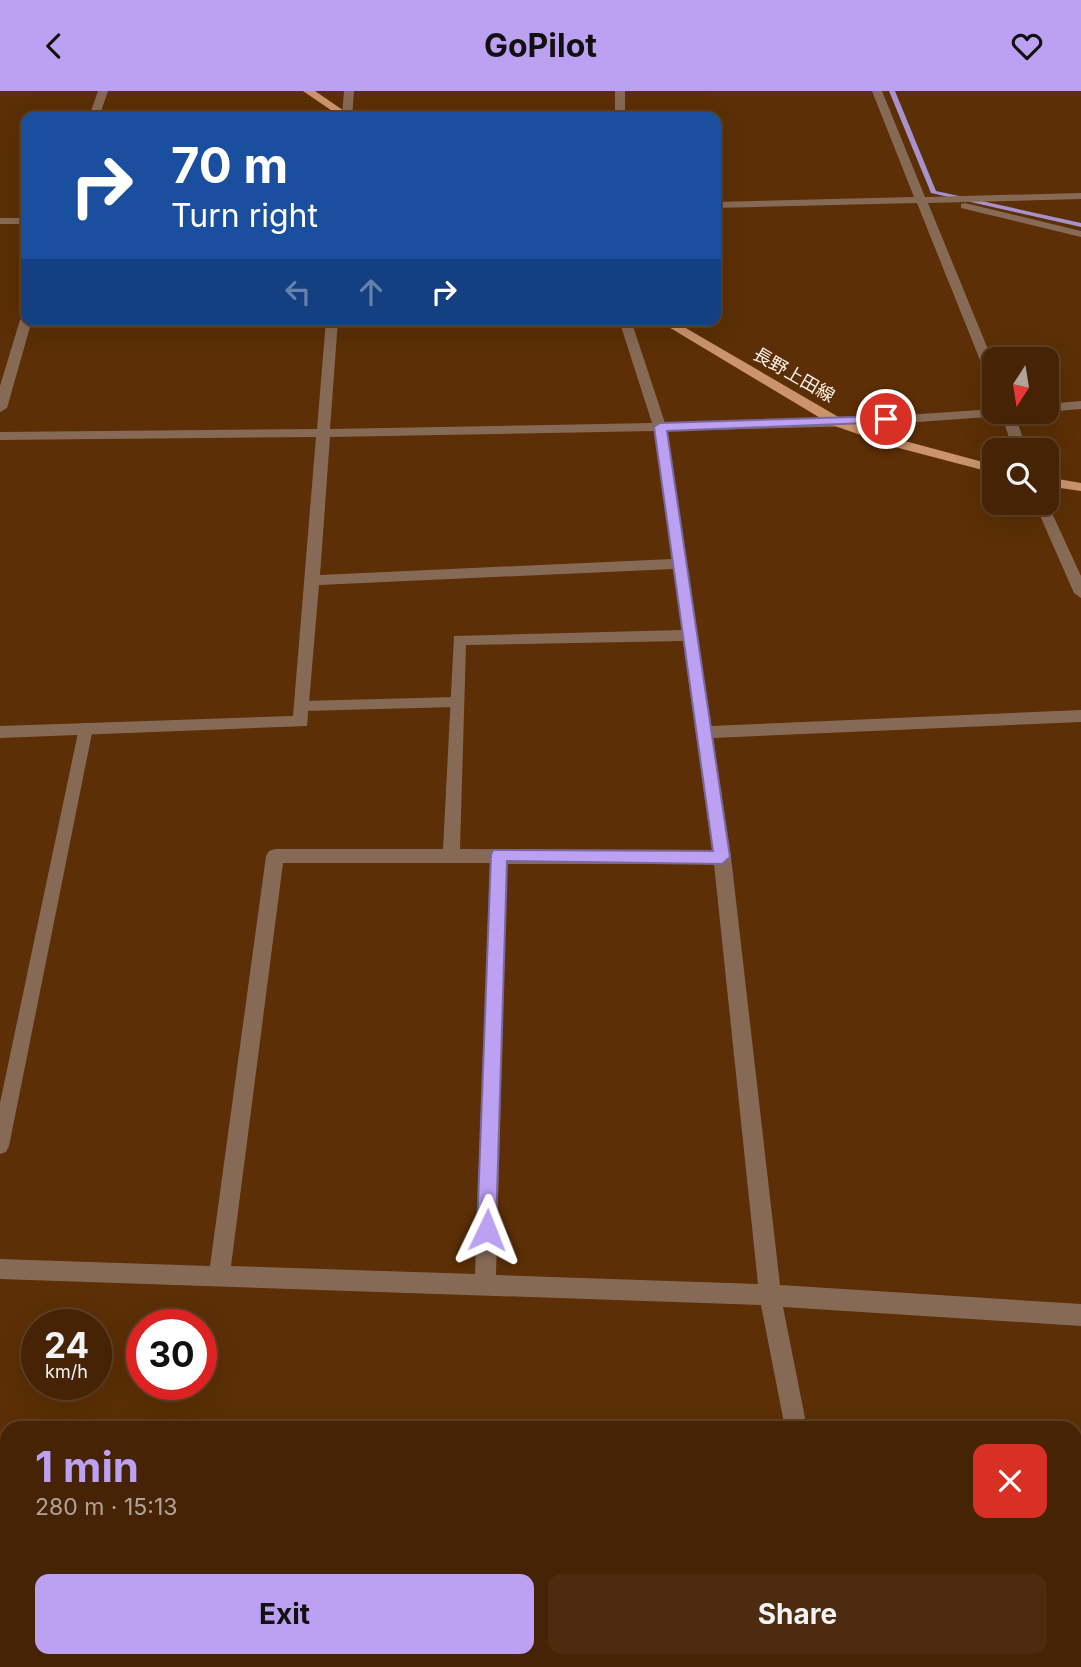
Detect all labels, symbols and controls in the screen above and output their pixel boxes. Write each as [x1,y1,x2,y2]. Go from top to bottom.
text: GoPilot [484,26,597,65]
icon: back [35,27,73,65]
icon: heart [1008,27,1046,65]
text: 70 m [171,136,288,195]
icon: right [56,140,147,231]
text: Turn right [171,196,318,235]
icon: left [279,273,317,311]
icon: ahead [352,273,390,311]
icon: right [425,273,463,311]
street label: 長野上田線 [750,343,838,406]
north arrow [982,347,1059,423]
map controls [982,347,1059,515]
pin [856,389,916,449]
icon: arrive [867,400,905,438]
button: search [982,438,1059,515]
position arrow [450,1193,524,1267]
speed limit sign: 30 [126,1309,217,1400]
text: 24 [44,1324,89,1366]
text: km/h [45,1361,88,1382]
text: 1 min [35,1441,139,1492]
button: close [973,1444,1047,1518]
text: 280 m · 15:13 [35,1493,177,1521]
button: Exit [35,1574,534,1654]
button: Share [548,1574,1047,1654]

